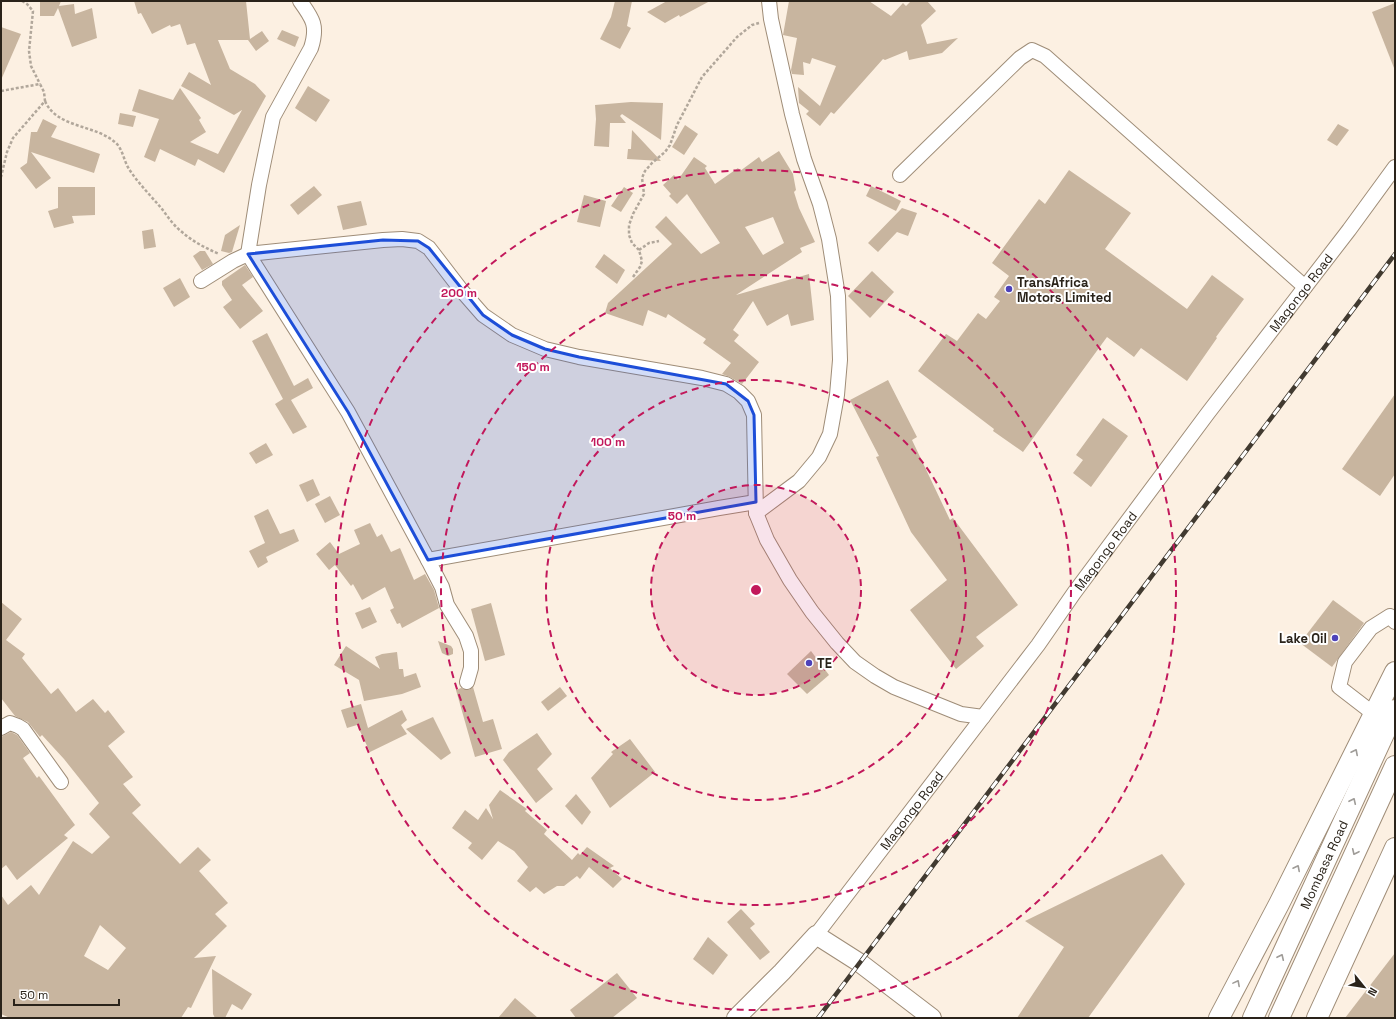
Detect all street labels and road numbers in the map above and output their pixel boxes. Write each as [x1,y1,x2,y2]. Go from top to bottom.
street label: Magongo Road [1265,250,1336,335]
street label: Magongo Road [1070,508,1140,594]
street label: Magongo Road [876,768,947,853]
street label: Mombasa Road [1296,817,1352,912]

